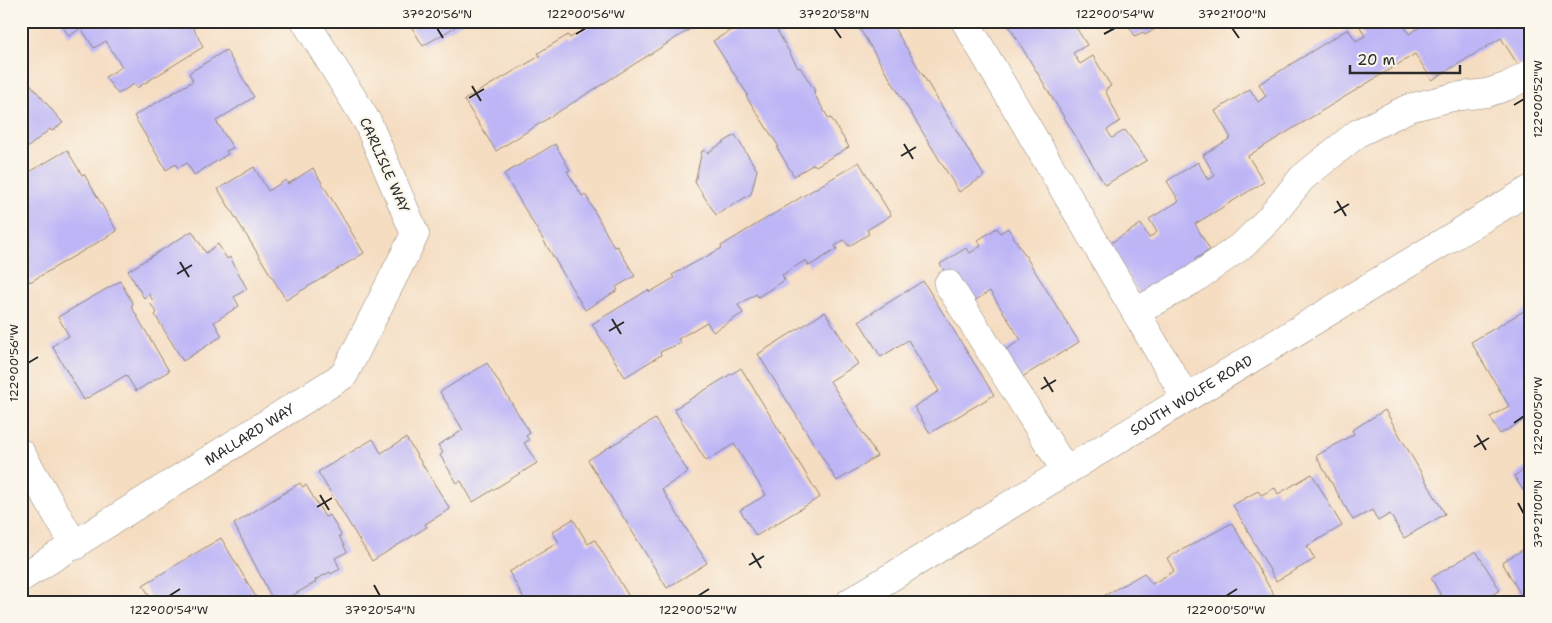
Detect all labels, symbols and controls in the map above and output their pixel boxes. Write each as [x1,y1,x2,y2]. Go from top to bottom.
text: 37°20'56"N [402,6,472,22]
text: 122°00'56"W [547,6,625,22]
text: 37°20'58"N [799,6,869,22]
text: 122°00'54"W [1076,6,1154,22]
text: 37°21'00"N [1198,6,1266,22]
scale bar [1350,42,1460,74]
text: 20 m [1357,50,1396,70]
text: 122°00'52"W [1530,60,1546,138]
street label: CARLISLE WAY [356,115,414,216]
text: 122°00'56"W [6,324,22,402]
street label: SOUTH WOLFE ROAD [1126,351,1256,439]
text: 122°00'50"W [1530,377,1546,455]
street label: MALLARD WAY [201,399,299,469]
text: 37°21'00"N [1530,480,1546,548]
text: 122°00'54"W [130,602,208,618]
text: 37°20'54"N [345,602,415,618]
text: 122°00'52"W [659,602,737,618]
text: 122°00'50"W [1187,602,1265,618]

